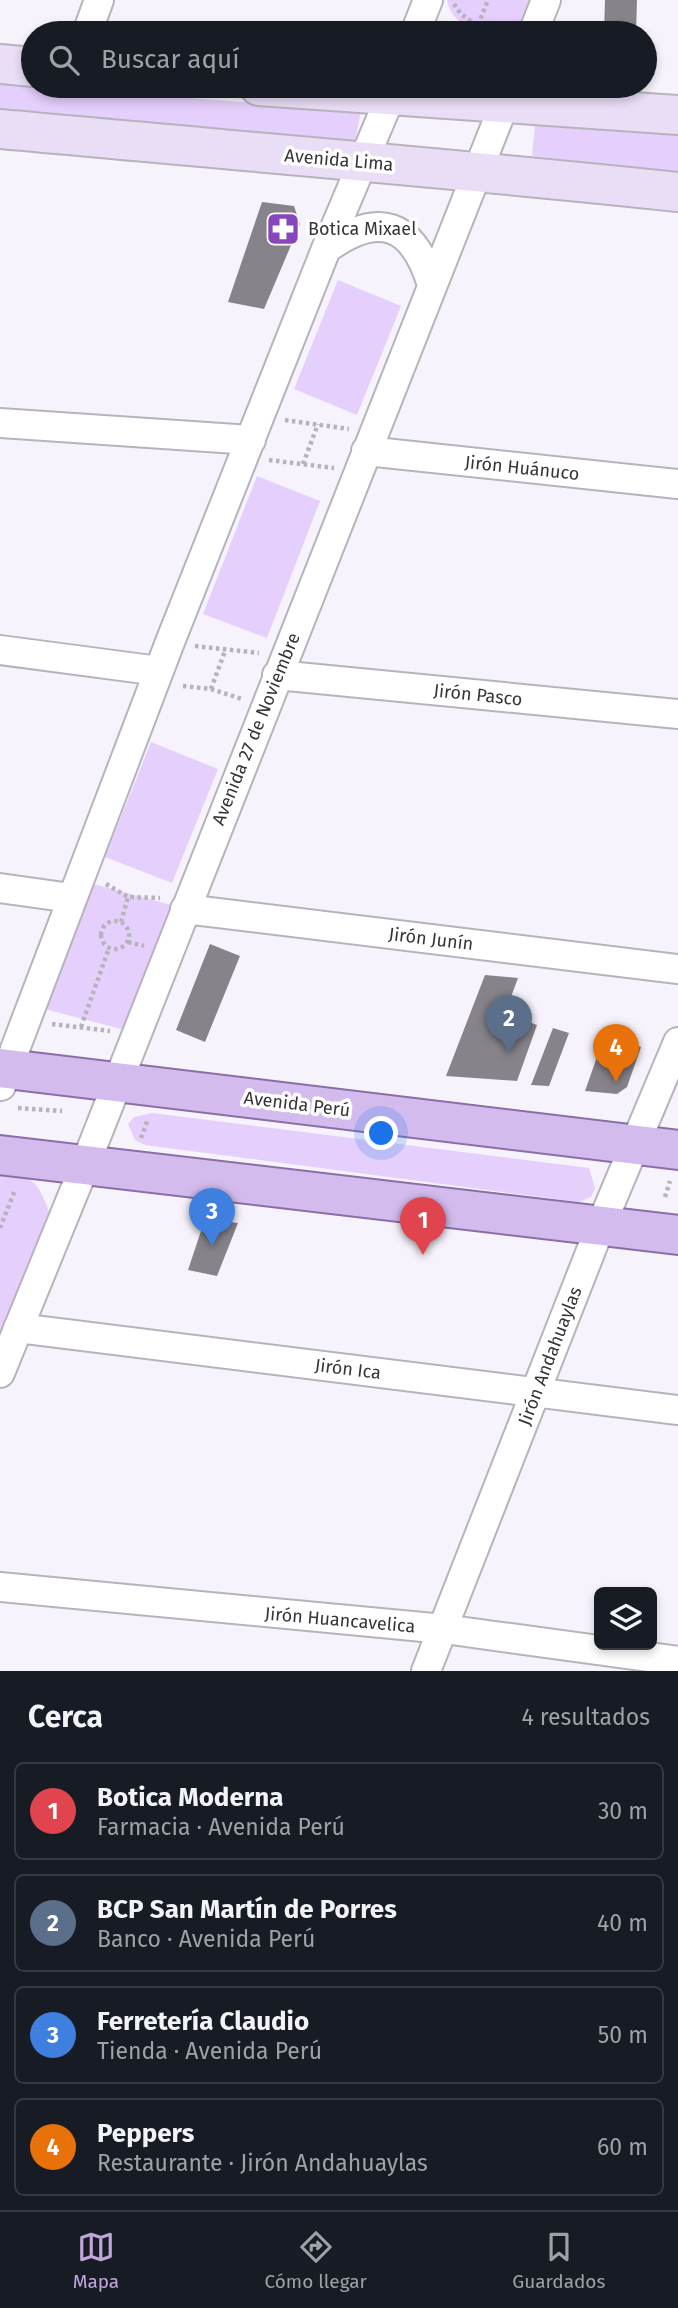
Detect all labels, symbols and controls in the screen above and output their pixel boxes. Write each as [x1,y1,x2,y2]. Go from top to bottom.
search box [21,21,657,98]
icon: search [45,41,83,79]
text: Buscar aquí [101,44,239,75]
street label: Avenida Lima [284,144,394,176]
pharmacy icon: Botica Mixael [264,210,302,248]
place label: Botica Mixael [308,218,416,240]
street label: Jirón Huánuco [464,451,580,485]
street label: Avenida 27 de Noviembre [207,630,305,828]
street label: Jirón Pasco [433,679,523,711]
street label: Jirón Junín [387,923,475,955]
pin: 2 [486,995,532,1053]
pin: 4 [593,1024,639,1082]
street label: Avenida Perú [243,1087,351,1121]
your location [364,1116,398,1150]
pin: 3 [189,1188,235,1246]
pin: 1 [400,1197,446,1255]
street label: Jirón Andahuaylas [513,1284,587,1428]
street label: Jirón Ica [314,1354,382,1384]
map controls [594,1587,657,1650]
button: layers [594,1587,657,1650]
street label: Jirón Huancavelica [264,1602,416,1638]
text: Cerca [28,1699,103,1735]
text: 4 resultados [521,1703,650,1731]
text: Botica Moderna [97,1782,283,1813]
text: 1 [48,1797,58,1825]
text: 30 m [598,1797,648,1825]
text: Farmacia · Avenida Perú [97,1813,345,1841]
text: BCP San Martín de Porres [97,1894,397,1925]
text: 2 [47,1909,59,1937]
text: 40 m [597,1909,648,1937]
text: Banco · Avenida Perú [97,1925,315,1953]
text: Ferretería Claudio [97,2006,309,2037]
text: 3 [47,2021,59,2049]
text: 50 m [598,2021,648,2049]
text: Tienda · Avenida Perú [97,2037,322,2065]
text: Peppers [97,2118,194,2149]
text: 4 [47,2133,60,2161]
text: 60 m [597,2133,648,2161]
text: Restaurante · Jirón Andahuaylas [97,2149,428,2177]
tab: Mapa [73,2228,119,2293]
tab: Cómo llegar [265,2228,367,2293]
tab: Guardados [512,2228,605,2293]

